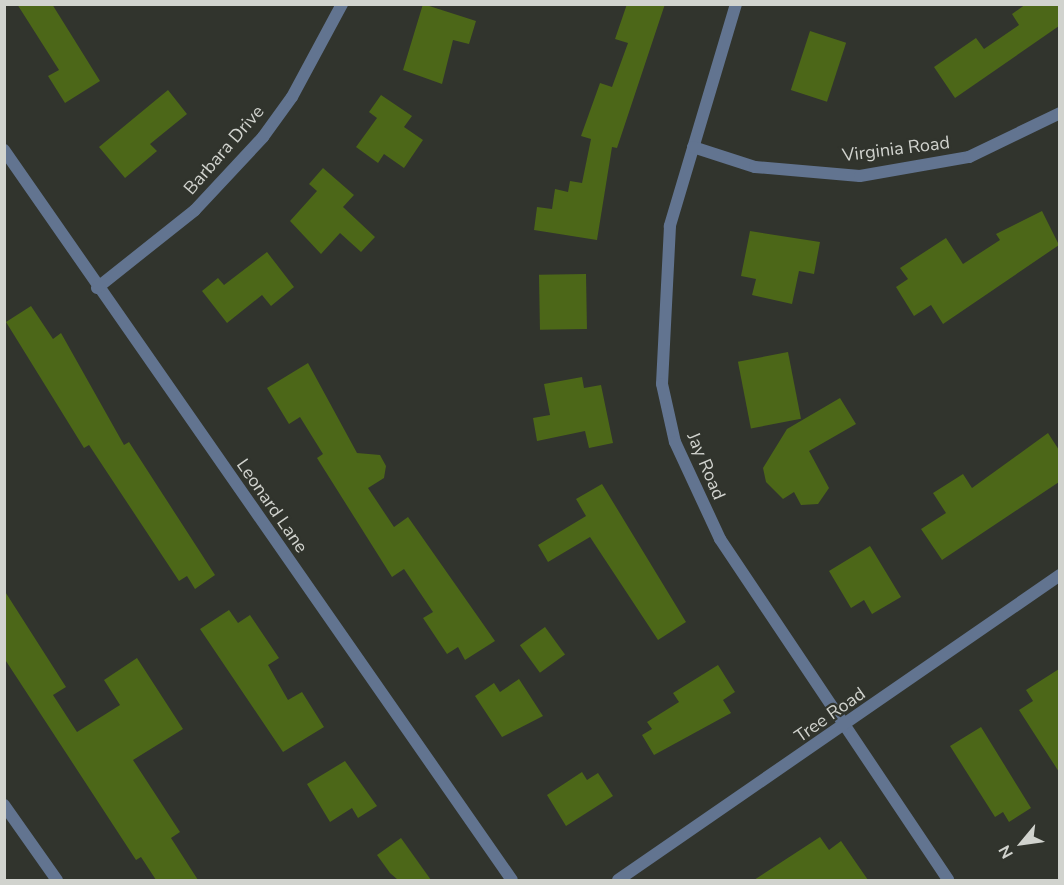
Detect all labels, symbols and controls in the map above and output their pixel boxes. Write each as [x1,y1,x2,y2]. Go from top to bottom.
street label: Barbara Drive [179,101,269,199]
street label: Virginia Road [841,132,951,166]
street label: Jay Road [682,429,730,503]
street label: Leonard Lane [232,455,312,557]
street label: Tree Road [790,683,870,747]
north arrow [992,813,1052,873]
text: N [994,841,1019,862]

